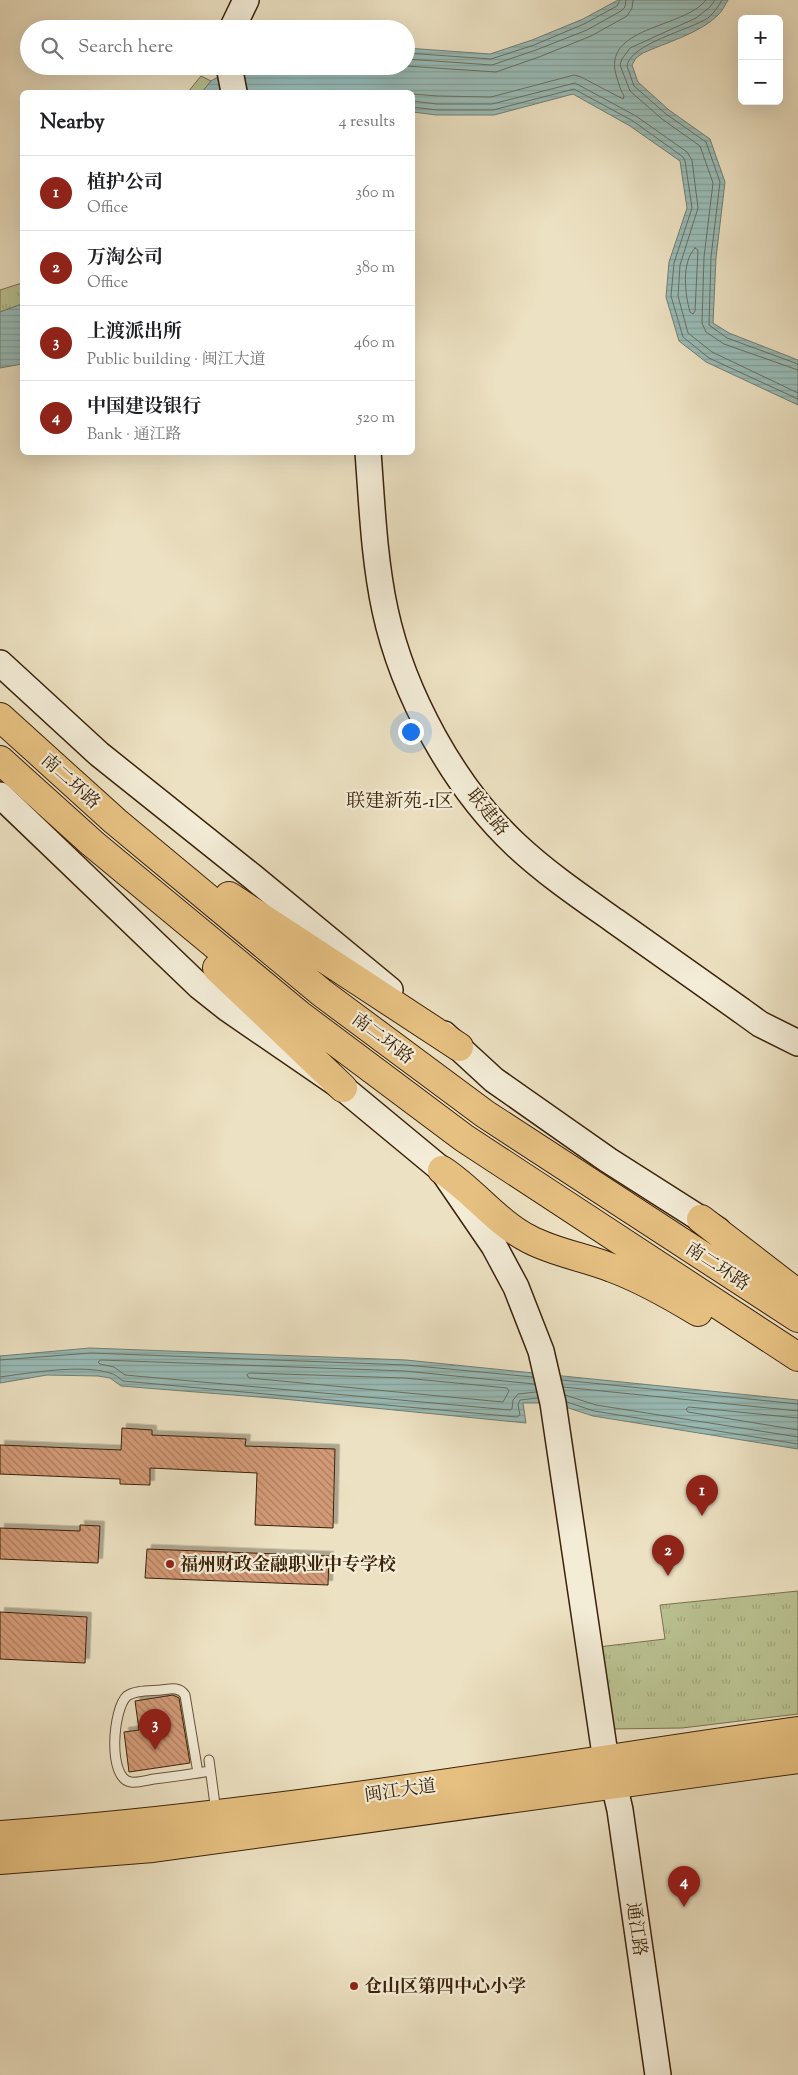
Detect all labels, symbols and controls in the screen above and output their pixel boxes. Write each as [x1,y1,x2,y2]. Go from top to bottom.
map controls [738,15,783,105]
button: + [738,15,783,60]
search box [20,20,415,75]
icon: search [38,34,66,62]
text: Search here [78,34,173,61]
button: − [738,60,783,105]
text: Nearby [40,108,105,138]
text: 4 results [339,111,395,134]
text: 植护公司 [87,170,163,197]
text: 1 [53,182,59,205]
text: 360 m [356,182,395,205]
text: Office [87,197,128,220]
text: 万淘公司 [87,245,163,272]
text: 2 [52,257,60,280]
text: 380 m [355,257,395,280]
text: Office [87,272,128,295]
text: 上渡派出所 [87,319,182,346]
text: 3 [53,332,59,355]
text: 460 m [354,332,395,355]
text: Public building · 闽江大道 [87,349,265,372]
text: 中国建设银行 [87,394,201,421]
text: 4 [52,407,60,430]
text: 520 m [357,407,395,430]
text: Bank · 通江路 [87,424,181,447]
your location [398,719,424,745]
street label: 南二环路 [34,749,105,816]
street label: 联建路 [459,784,514,842]
district label: 联建新苑-1区 [346,789,454,816]
street label: 南二环路 [345,1008,418,1072]
street label: 南二环路 [680,1237,754,1298]
pin: 1 [686,1475,718,1516]
pin: 2 [652,1535,684,1576]
place label: 福州财政金融职业中专学校 [180,1553,396,1579]
marker: 福州财政金融职业中专学校 [164,1558,176,1570]
pin: 3 [139,1709,171,1750]
street label: 闽江大道 [363,1774,438,1810]
pin: 4 [668,1866,700,1907]
street label: 通江路 [618,1901,652,1958]
place label: 仓山区第四中心小学 [364,1975,526,2001]
marker: 仓山区第四中心小学 [348,1980,360,1992]

